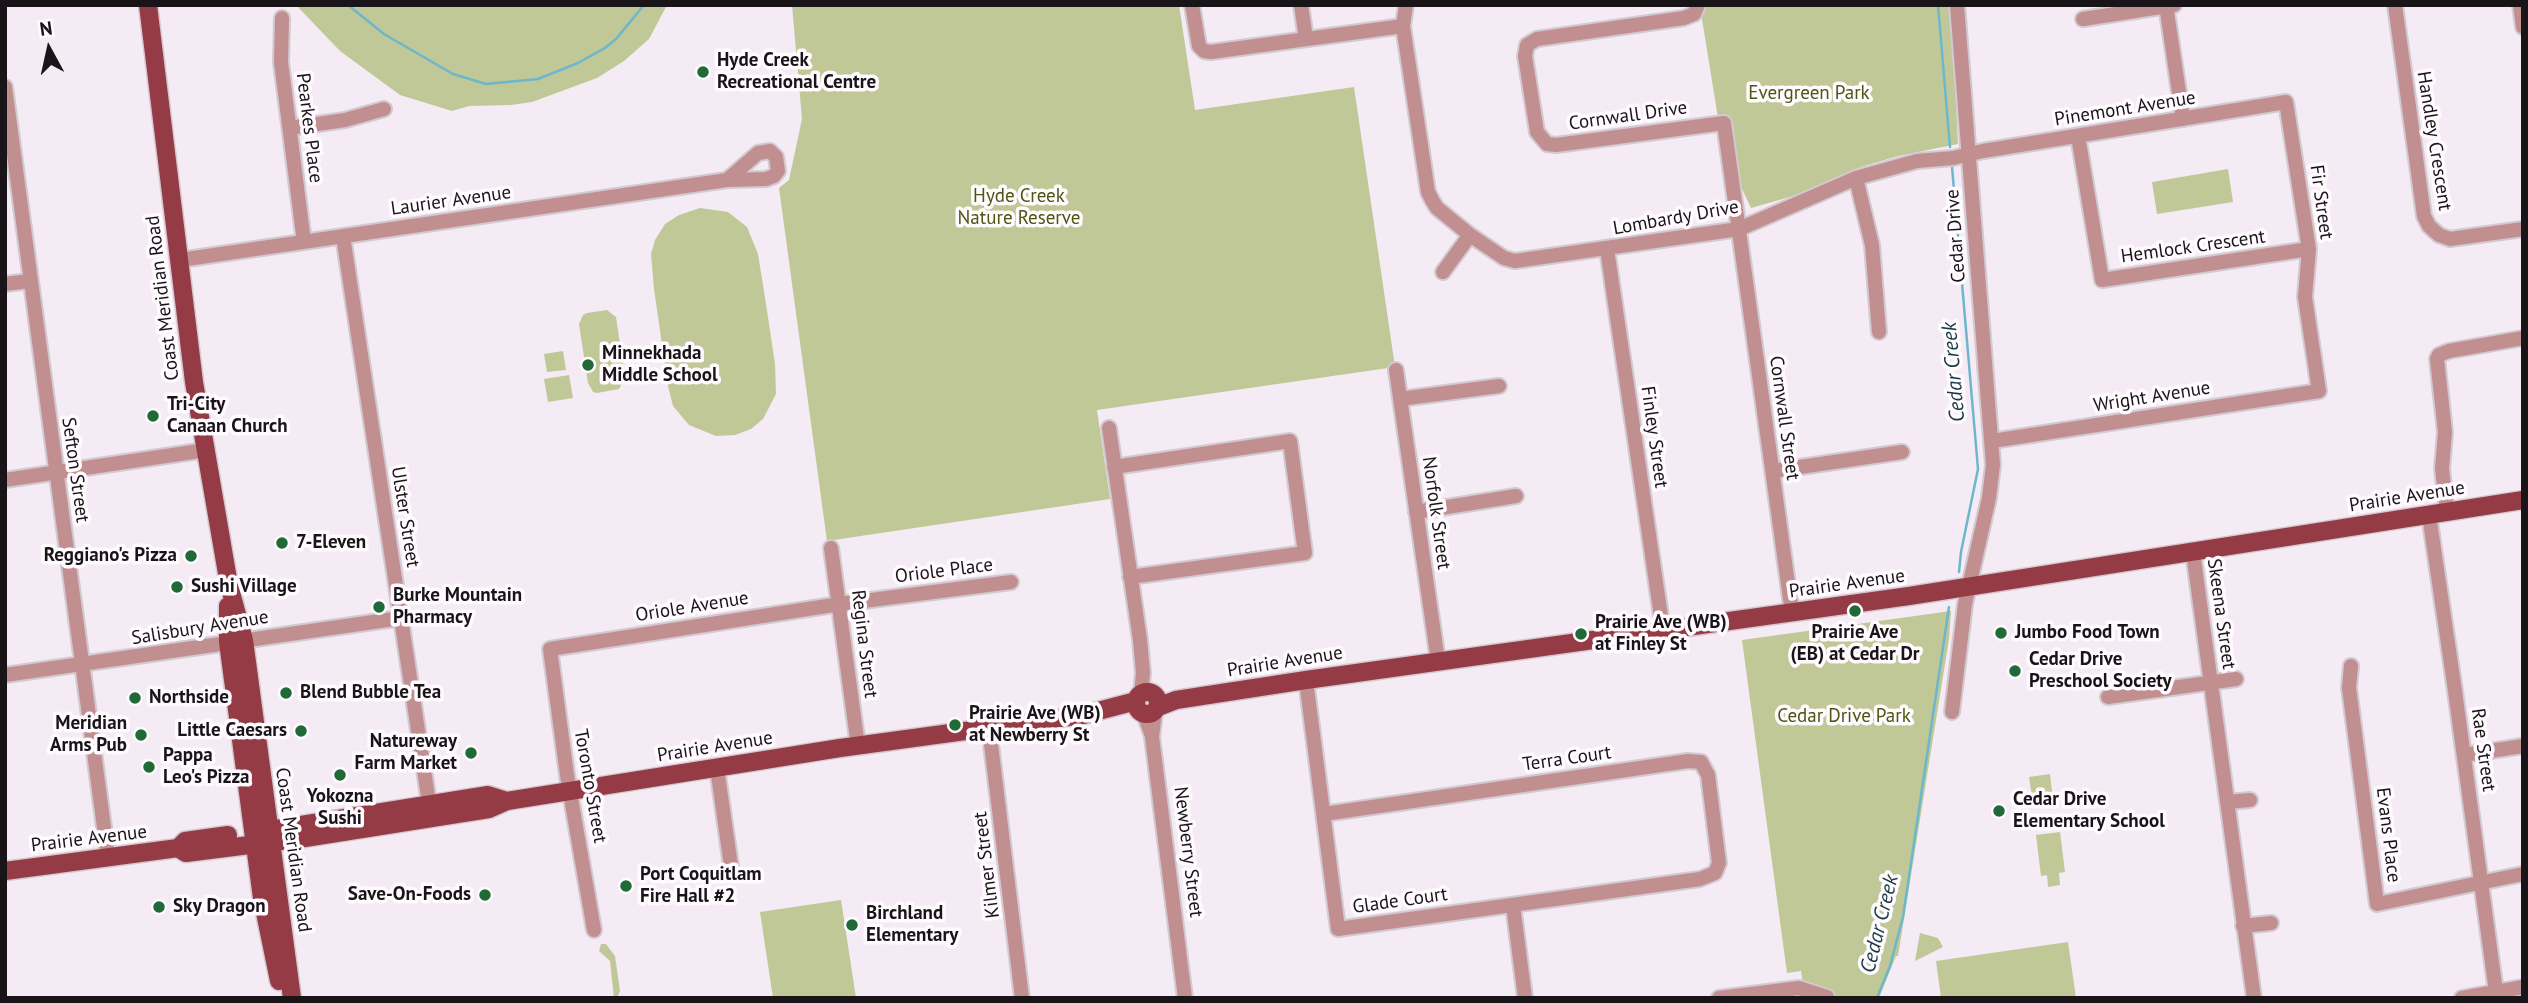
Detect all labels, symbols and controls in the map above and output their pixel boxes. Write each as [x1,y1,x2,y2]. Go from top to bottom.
north arrow [14,14,84,84]
text: N [38,15,54,41]
place label: Hyde Creek Recreational Centre [717,50,876,94]
marker: Hyde Creek Recreational Centre [695,64,711,80]
street label: Handley Crescent [2412,70,2456,212]
street label: Pearkes Place [291,72,327,184]
park label: Evergreen Park [1748,83,1870,105]
street label: Pinemont Avenue [2053,87,2197,131]
street label: Cornwall Drive [1567,96,1689,136]
street label: Fir Street [2304,163,2338,241]
street label: Laurier Avenue [389,181,513,221]
park label: Hyde Creek Nature Reserve [958,186,1080,230]
street label: Cedar Drive [1941,189,1971,283]
street label: Lombardy Drive [1611,196,1741,240]
street label: Coast Meridian Road [142,214,184,382]
street label: Hemlock Crescent [2119,226,2267,268]
water label: Cedar Creek [1937,321,1971,423]
place label: Minnekhada Middle School [602,343,717,387]
street label: Cornwall Street [1764,354,1804,482]
marker: Minnekhada Middle School [580,357,596,373]
street label: Wright Avenue [2092,377,2212,417]
street label: Finley Street [1636,385,1672,489]
place label: Tri-City Canaan Church [167,394,288,438]
marker: Tri-City Canaan Church [145,408,161,424]
street label: Sefton Street [56,416,94,524]
street label: Norfolk Street [1417,455,1455,571]
street label: Ulster Street [386,465,424,569]
street label: Prairie Avenue [2348,477,2466,517]
place label: 7-Eleven [296,532,366,554]
marker: 7-Eleven [274,535,290,551]
place label: Reggiano's Pizza [44,545,177,567]
marker: Reggiano's Pizza [183,548,199,564]
street label: Oriole Place [894,554,994,588]
street label: Skeena Street [2202,557,2240,671]
street label: Prairie Avenue [1788,565,1906,603]
place label: Sushi Village [191,576,297,598]
marker: Sushi Village [169,579,185,595]
place label: Burke Mountain Pharmacy [393,585,522,629]
street label: Oriole Avenue [634,587,750,627]
street label: Regina Street [846,589,882,699]
marker: Burke Mountain Pharmacy [371,599,387,615]
marker: Prairie Ave (EB) at Cedar Dr [1847,603,1863,619]
street label: Salisbury Avenue [130,606,270,650]
place label: Prairie Ave (WB) at Finley St [1595,612,1727,656]
place label: Prairie Ave (EB) at Cedar Dr [1791,622,1919,666]
place label: Jumbo Food Town [2015,622,2160,644]
marker: Jumbo Food Town [1993,625,2009,641]
marker: Prairie Ave (WB) at Finley St [1573,626,1589,642]
street label: Prairie Avenue [1226,642,1344,682]
place label: Cedar Drive Preschool Society [2029,649,2172,693]
marker: Cedar Drive Preschool Society [2007,663,2023,679]
place label: Blend Bubble Tea [300,682,441,704]
marker: Blend Bubble Tea [278,685,294,701]
place label: Northside [149,687,229,709]
marker: Northside [127,690,143,706]
place label: Prairie Ave (WB) at Newberry St [969,703,1101,747]
park label: Cedar Drive Park [1777,706,1911,728]
street label: Rae Street [2466,707,2500,793]
place label: Meridian Arms Pub [50,713,127,757]
marker: Prairie Ave (WB) at Newberry St [947,717,963,733]
place label: Little Caesars [177,720,287,742]
marker: Little Caesars [293,723,309,739]
marker: Meridian Arms Pub [133,727,149,743]
street label: Toronto Street [569,727,611,845]
street label: Prairie Avenue [656,727,774,767]
place label: Natureway Farm Market [354,731,457,775]
street label: Terra Court [1521,741,1613,777]
place label: Pappa Leo's Pizza [163,745,250,789]
marker: Natureway Farm Market [463,745,479,761]
marker: Pappa Leo's Pizza [141,759,157,775]
street label: Coast Meridian Road [270,766,316,934]
marker: Yokozna Sushi [332,767,348,783]
street label: Newberry Street [1169,785,1207,919]
place label: Yokozna Sushi [306,786,374,830]
street label: Evans Place [2371,786,2405,884]
place label: Cedar Drive Elementary School [2013,789,2165,833]
marker: Cedar Drive Elementary School [1991,803,2007,819]
street label: Kilmer Street [969,810,1005,920]
street label: Prairie Avenue [30,821,148,857]
place label: Port Coquitlam Fire Hall #2 [640,864,762,908]
water label: Cedar Creek [1856,872,1904,976]
marker: Port Coquitlam Fire Hall #2 [618,878,634,894]
street label: Glade Court [1351,883,1449,919]
place label: Save-On-Foods [348,884,471,906]
marker: Save-On-Foods [477,887,493,903]
place label: Sky Dragon [173,896,266,918]
marker: Sky Dragon [151,899,167,915]
place label: Birchland Elementary [866,903,958,947]
marker: Birchland Elementary [844,917,860,933]

